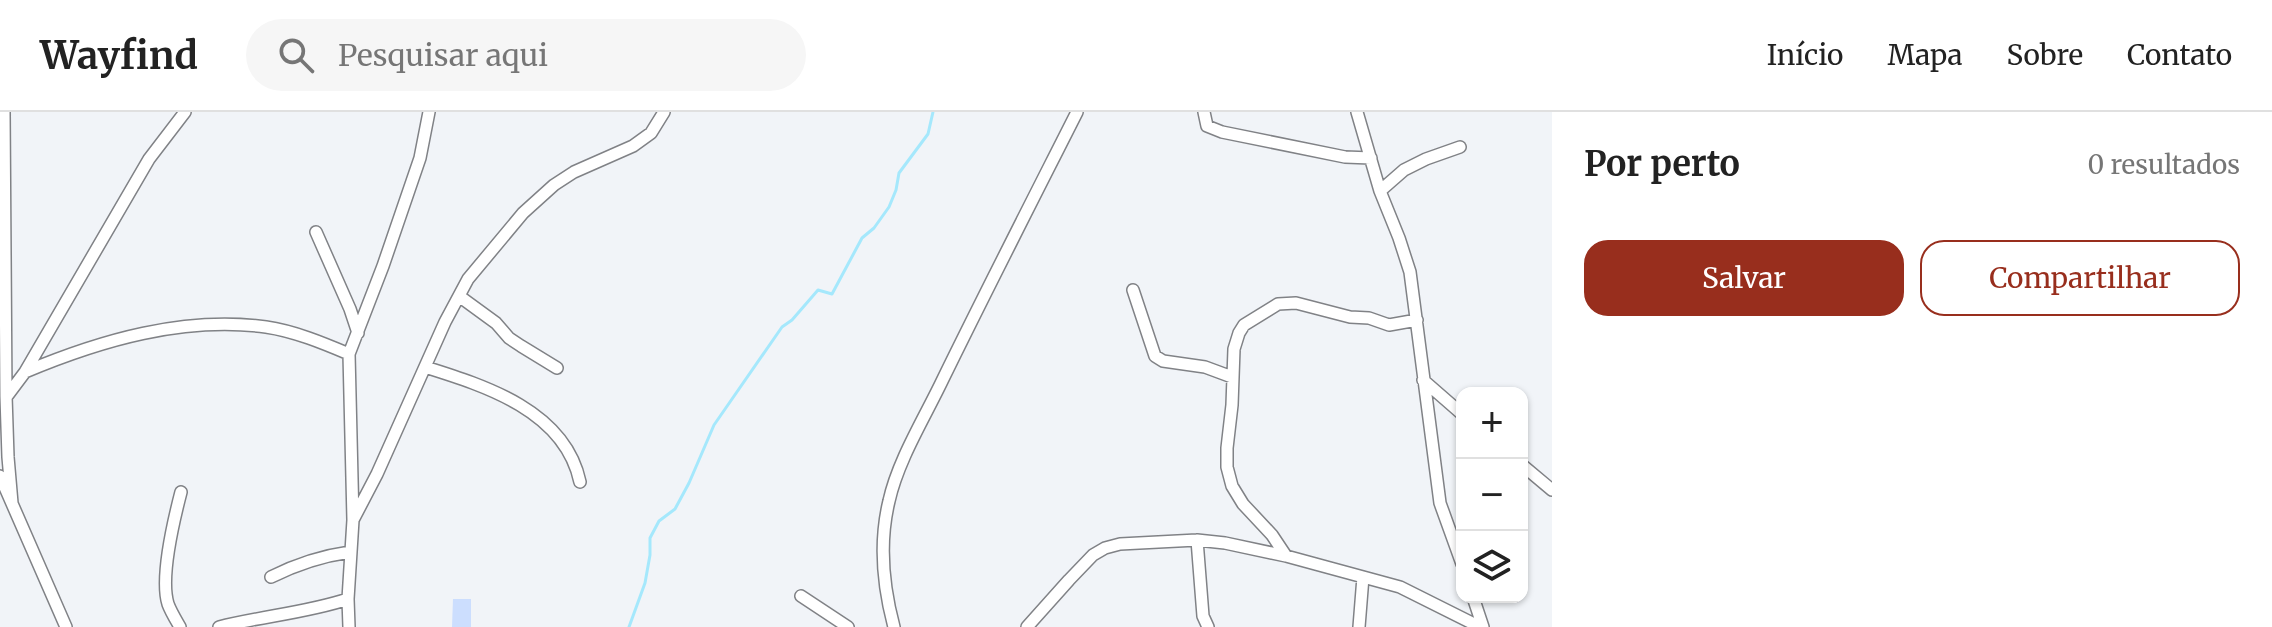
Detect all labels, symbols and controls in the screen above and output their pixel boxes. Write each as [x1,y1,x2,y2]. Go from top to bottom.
search box [246,19,806,91]
text: Wayfind [40,32,198,79]
icon: search [274,33,318,77]
text: Pesquisar aqui [338,36,548,74]
text: Início [1767,37,1843,73]
text: Mapa [1887,37,1962,73]
text: Sobre [2006,37,2083,73]
text: Contato [2127,37,2232,73]
text: Por perto [1584,143,1740,185]
text: 0 resultados [2088,148,2240,181]
button: Salvar [1584,240,1904,316]
button: Compartilhar [1920,240,2240,316]
map controls [1456,387,1528,603]
button: + [1456,387,1528,459]
button: − [1456,459,1528,531]
button: layers [1456,531,1528,603]

